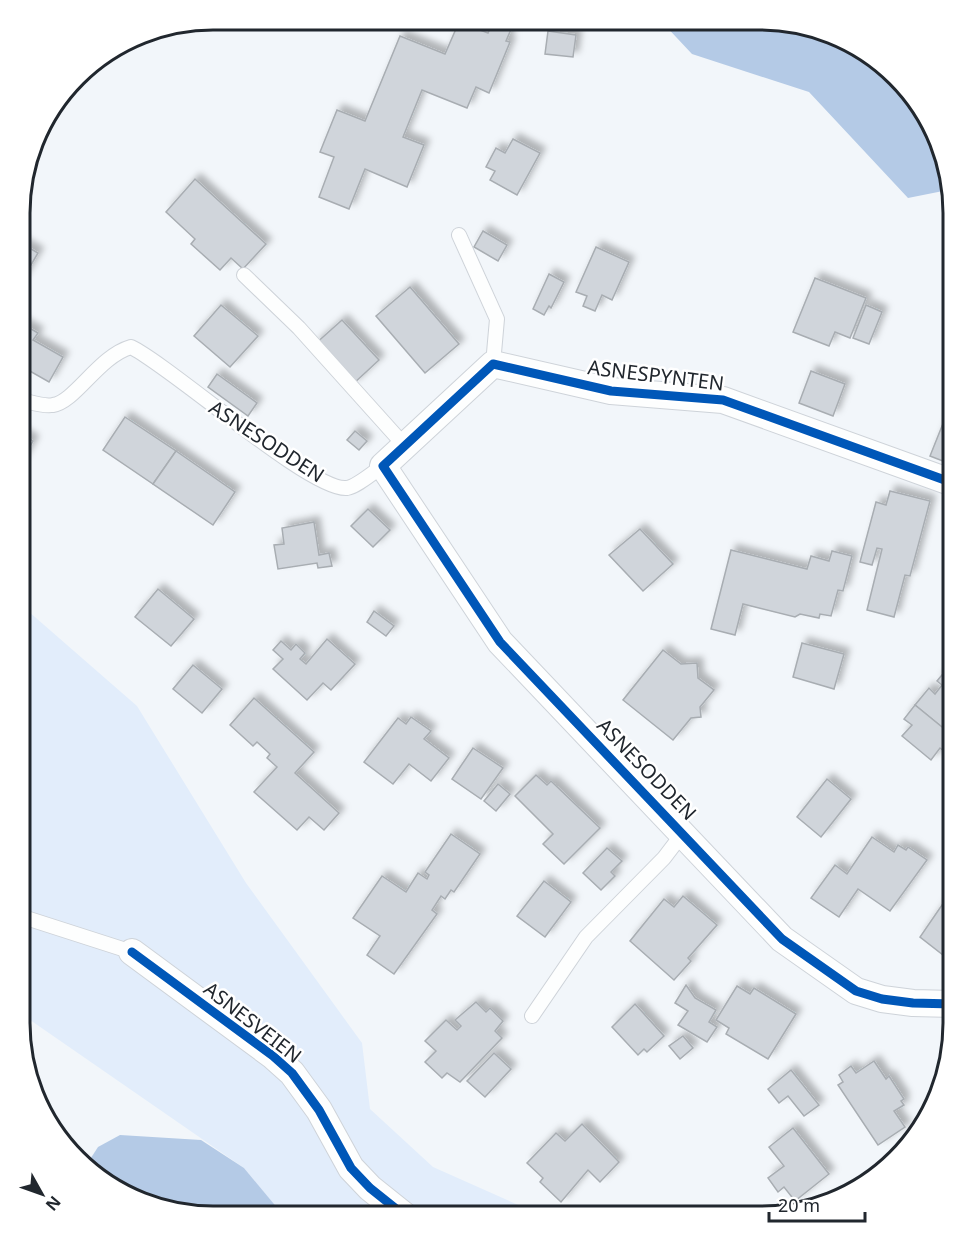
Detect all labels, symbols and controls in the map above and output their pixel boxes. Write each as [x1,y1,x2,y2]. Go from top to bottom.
street label: ASNESPYNTEN [586,353,726,397]
street label: ASNESODDEN [204,394,330,488]
street label: ASNESODDEN [591,712,703,826]
street label: ASNESVEIEN [198,975,308,1069]
north arrow [12,1164,72,1224]
scale bar [769,1185,865,1223]
text: N [41,1192,66,1216]
text: 20 m [778,1193,820,1217]

